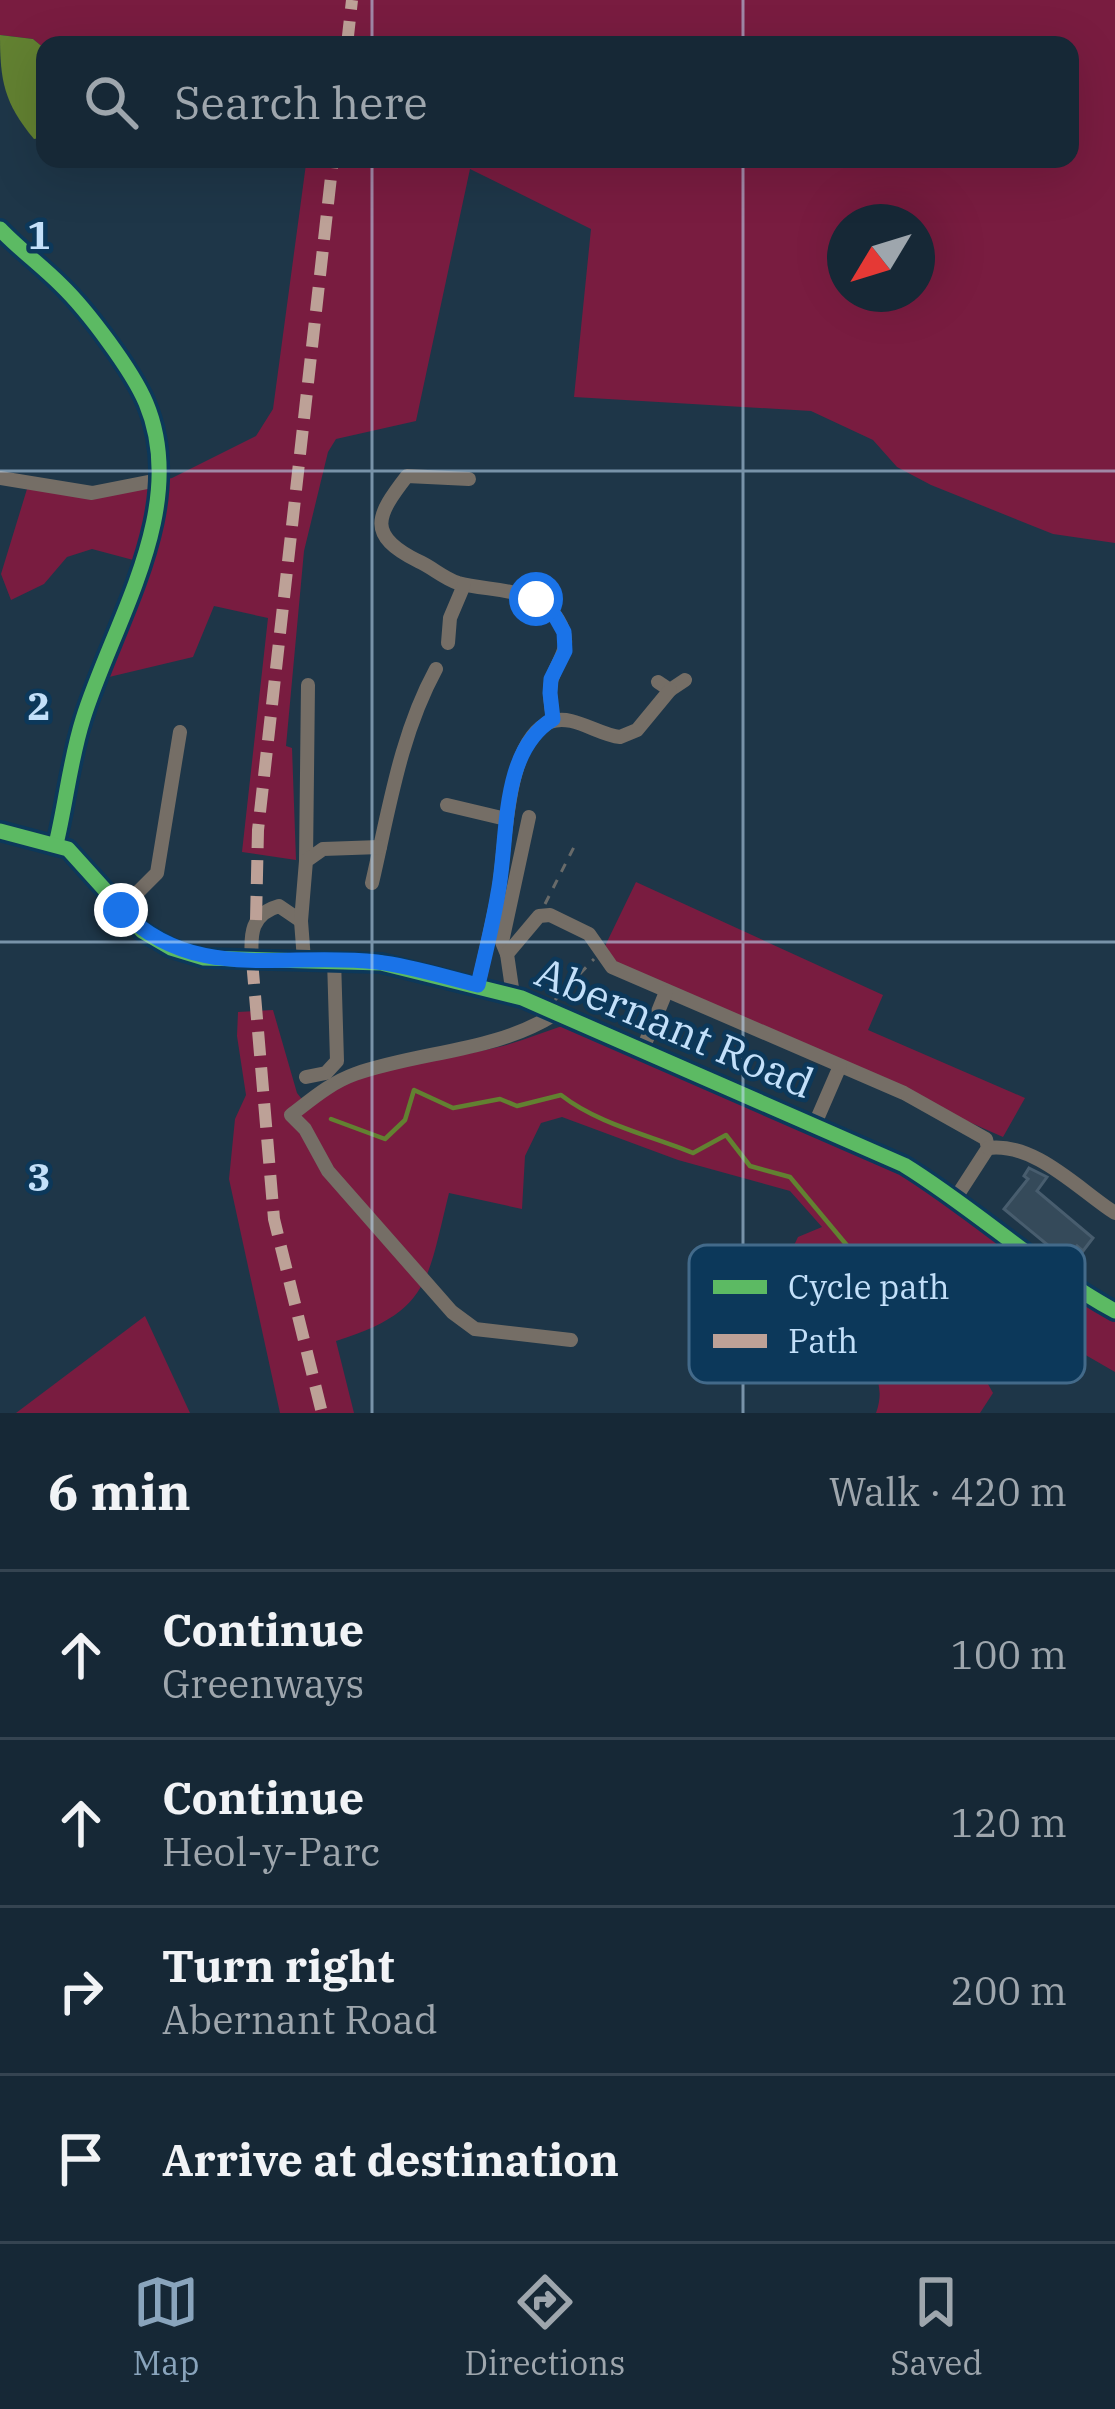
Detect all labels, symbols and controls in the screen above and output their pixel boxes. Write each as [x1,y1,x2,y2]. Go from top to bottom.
search box [36,36,1079,168]
icon: search [78,69,144,135]
text: Search here [174,73,428,131]
north arrow [827,204,935,312]
text: 1 [27,209,51,260]
route start [509,572,563,626]
text: 2 [27,680,51,731]
route end [94,883,148,937]
street label: Abernant Road [528,944,822,1110]
text: 3 [27,1151,51,1202]
legend [689,1245,1085,1383]
text: Cycle path [788,1265,949,1308]
text: Path [788,1319,858,1362]
text: 6 min [48,1458,191,1524]
text: Walk · 420 m [829,1466,1067,1517]
text: Continue [162,1600,364,1658]
icon: ahead [48,1622,114,1688]
text: 100 m [951,1629,1067,1680]
text: Greenways [162,1658,364,1709]
text: Continue [162,1768,364,1826]
icon: ahead [48,1790,114,1856]
text: 120 m [951,1797,1067,1848]
text: Heol-y-Parc [162,1826,380,1877]
text: Turn right [162,1936,394,1994]
icon: right [48,1958,114,2024]
text: 200 m [951,1965,1067,2016]
text: Abernant Road [162,1994,438,2045]
icon: arrive [48,2126,114,2192]
text: Arrive at destination [162,2130,619,2188]
tab: Map [132,2269,199,2384]
tab: Directions [464,2269,625,2384]
tab: Saved [890,2269,983,2384]

